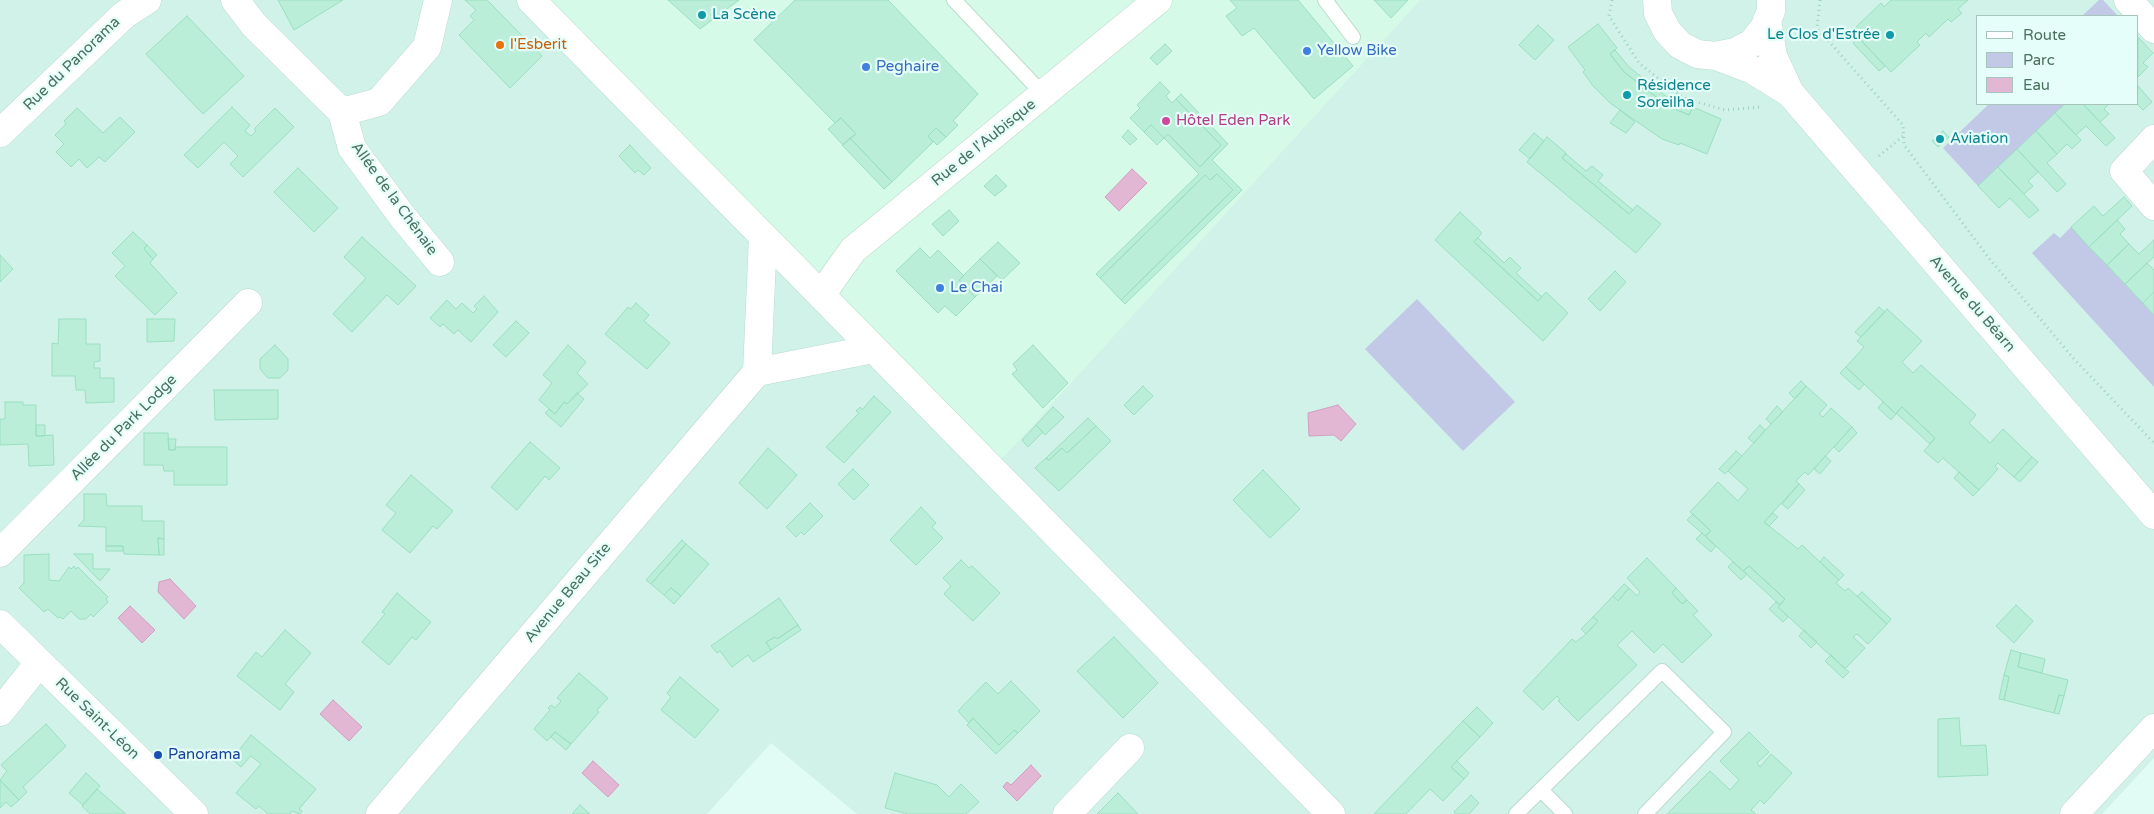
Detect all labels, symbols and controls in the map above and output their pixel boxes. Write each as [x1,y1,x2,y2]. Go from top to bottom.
place label: La Scène [712,6,776,24]
marker: La Scène [696,9,708,21]
street label: Rue du Panorama [20,13,124,115]
legend [1976,15,2139,105]
place label: Le Clos d'Estrée [1767,26,1880,44]
text: Route [2023,26,2066,44]
marker: Le Clos d'Estrée [1884,29,1896,41]
place label: l'Esberit [510,36,567,54]
marker: l'Esberit [494,39,506,51]
place label: Yellow Bike [1317,42,1397,60]
marker: Yellow Bike [1301,45,1313,57]
text: Parc [2023,51,2055,69]
place label: Peghaire [876,58,939,76]
marker: Peghaire [860,61,872,73]
text: Eau [2023,76,2050,94]
place label: Résidence Soreilha [1637,77,1711,112]
marker: Résidence Soreilha [1621,89,1633,101]
street label: Rue de l'Aubisque [928,95,1040,191]
place label: Hôtel Eden Park [1176,112,1290,130]
marker: Hôtel Eden Park [1160,115,1172,127]
place label: Aviation [1950,130,2008,148]
marker: Aviation [1934,133,1946,145]
street label: Allée de la Chênaie [347,139,441,259]
street label: Avenue du Béarn [1925,252,2019,356]
place label: Le Chai [950,279,1003,297]
marker: Le Chai [934,282,946,294]
street label: Allée du Park Lodge [67,371,181,485]
street label: Avenue Beau Site [521,539,615,647]
street label: Rue Saint-Léon [51,674,143,764]
place label: Panorama [168,746,241,764]
marker: Panorama [152,749,164,761]

